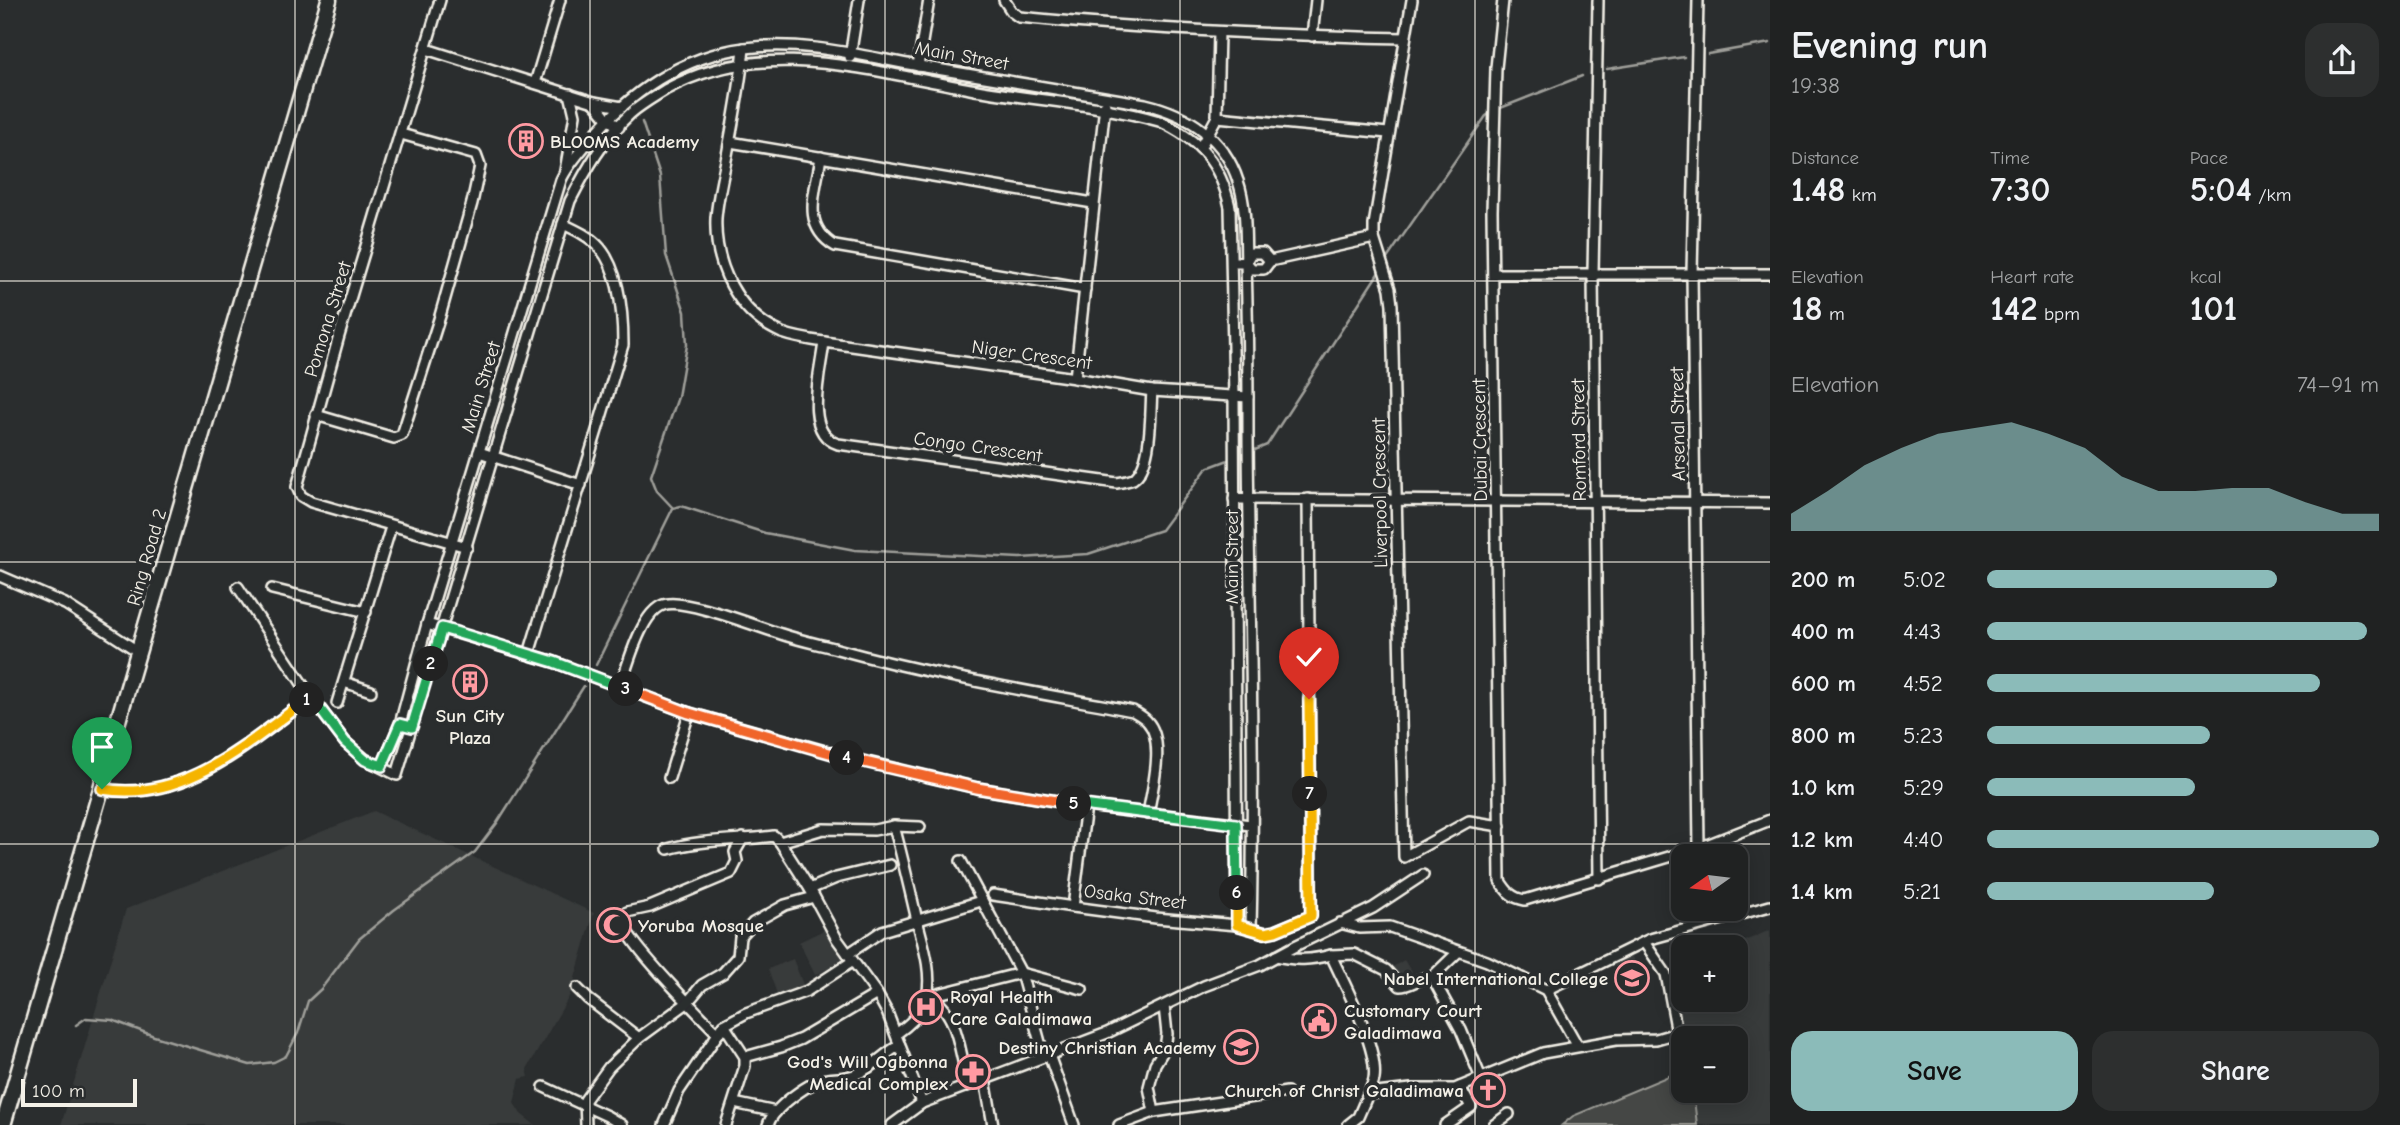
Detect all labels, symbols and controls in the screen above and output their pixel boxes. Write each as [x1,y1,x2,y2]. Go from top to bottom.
button: share [2305,23,2379,97]
text: Evening run [1791,24,1988,68]
street label: Main Street [913,37,1011,75]
text: 19:38 [1791,72,1840,99]
building icon: BLOOMS Academy [507,122,545,160]
place label: BLOOMS Academy [550,131,699,153]
text: Distance [1791,147,1859,169]
text: Time [1990,147,2030,169]
text: Pace [2190,147,2228,169]
text: 1.48 [1791,169,1845,210]
text: 7:30 [1990,169,2051,210]
text: 5:04 [2190,169,2252,210]
text: km [1845,184,1877,206]
text: /km [2252,184,2291,206]
street label: Pomona Street [300,258,356,380]
text: Elevation [1791,266,1864,288]
text: Heart rate [1990,266,2074,288]
text: kcal [2190,266,2222,288]
text: 18 [1791,288,1823,329]
text: 142 [1990,288,2038,329]
text: 101 [2190,288,2237,329]
text: m [1823,303,1845,325]
text: bpm [2038,303,2080,325]
street label: Niger Crescent [970,336,1094,374]
street label: Main Street [457,338,505,436]
street label: Arsenal Street [1666,366,1690,481]
text: Elevation [1791,371,1879,398]
text: 74–91 m [2297,371,2379,398]
street label: Dubai Crescent [1468,378,1492,502]
street label: Romford Street [1567,378,1591,502]
street label: Liverpool Crescent [1368,417,1392,568]
street label: Congo Crescent [912,427,1044,467]
street label: Ring Road 2 [123,506,171,608]
street label: Main Street [1221,509,1243,604]
text: 200 m [1791,566,1855,593]
text: 5:02 [1903,566,1946,593]
text: 400 m [1791,618,1855,645]
text: 4:43 [1903,618,1941,645]
pin [1279,627,1339,699]
icon: check [1290,638,1328,676]
pin: 2 [414,646,448,682]
text: 2 [426,652,435,674]
building icon: Sun City Plaza [451,663,489,701]
text: 600 m [1791,670,1856,697]
text: 4:52 [1903,670,1943,697]
pin: 3 [608,672,644,706]
text: 3 [621,677,630,699]
pin: 1 [290,682,324,718]
text: 1 [303,688,310,710]
place label: Sun City Plaza [436,705,504,749]
pin [72,717,132,789]
text: 800 m [1791,722,1856,749]
text: 5:23 [1903,722,1943,749]
icon: arrive [83,728,121,766]
pin: 4 [830,740,864,776]
text: 4 [842,746,851,768]
text: 1.0 km [1791,774,1855,801]
text: 5:29 [1903,774,1944,801]
pin: 7 [1292,776,1328,812]
text: 7 [1305,782,1314,804]
pin: 5 [1056,786,1092,822]
text: 5 [1068,792,1079,814]
text: 1.2 km [1791,826,1853,853]
text: 4:40 [1903,826,1943,853]
north arrow [1671,844,1748,920]
map controls [1671,844,1748,1103]
pin: 6 [1220,876,1254,910]
text: 1.4 km [1791,878,1853,905]
text: 5:21 [1903,878,1941,905]
street label: Osaka Street [1083,880,1188,914]
text: 6 [1232,881,1241,903]
mosque icon: Yoruba Mosque [595,906,633,944]
place label: Yoruba Mosque [638,915,764,937]
button: + [1671,935,1748,1012]
school or university icon: Nabel International College [1613,959,1651,997]
place label: Nabel International College [1383,968,1608,990]
place label: Royal Health Care Galadimawa [950,986,1092,1030]
hospital icon: Royal Health Care Galadimawa [907,988,945,1026]
place label: Customary Court Galadimawa [1344,1000,1483,1044]
public building icon: Customary Court Galadimawa [1300,1002,1338,1040]
button: − [1671,1026,1748,1103]
school or university icon: Destiny Christian Academy [1222,1028,1260,1066]
button: Save [1791,1031,2078,1111]
button: Share [2092,1031,2379,1111]
place label: Destiny Christian Academy [999,1037,1216,1059]
place label: God's Will Ogbonna Medical Complex [787,1051,949,1095]
pharmacy icon: God's Will Ogbonna Medical Complex [954,1053,992,1091]
church icon: Church of Christ Galadimawa [1469,1071,1507,1109]
scale bar [21,1076,136,1108]
text: 100 m [32,1080,85,1102]
place label: Church of Christ Galadimawa [1225,1080,1464,1102]

